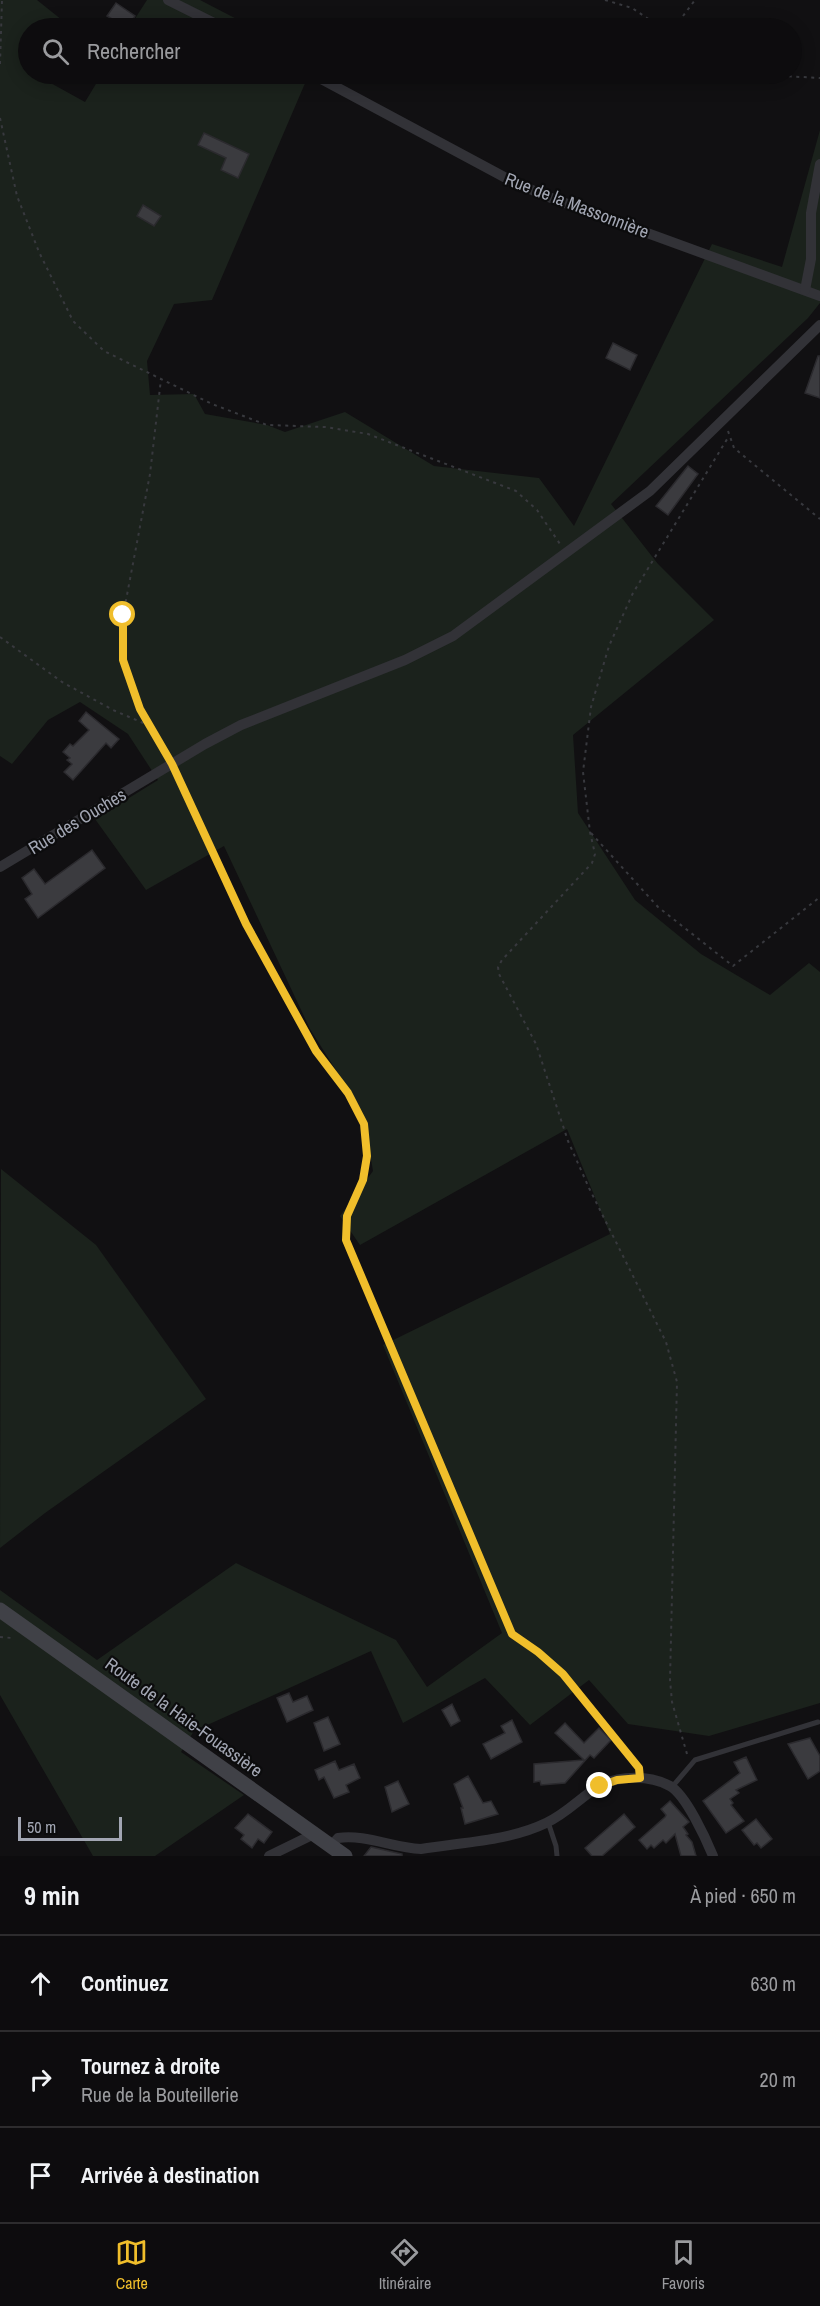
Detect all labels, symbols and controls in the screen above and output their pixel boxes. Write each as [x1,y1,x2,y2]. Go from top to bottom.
search box [18,18,802,84]
icon: search [39,35,72,68]
text: Rechercher [87,36,180,66]
street label: Rue de la Massonnière [501,166,653,244]
route start [109,601,135,627]
street label: Rue des Ouches [23,782,131,860]
street label: Route de la Haie-Fouassière [100,1651,268,1783]
route end [586,1772,612,1798]
scale bar [18,1814,122,1842]
text: 50 m [27,1816,56,1838]
text: 9 min [24,1878,80,1913]
text: À pied · 650 m [690,1882,796,1909]
icon: ahead [24,1967,57,2000]
text: Continuez [81,1968,168,1998]
text: 630 m [750,1970,796,1997]
text: Tournez à droite [81,2051,220,2081]
icon: right [24,2063,57,2096]
text: 20 m [760,2066,796,2093]
text: Rue de la Bouteillerie [81,2081,239,2108]
icon: arrive [24,2159,57,2192]
text: Arrivée à destination [81,2160,259,2190]
tab: Carte [115,2236,148,2294]
tab: Itinéraire [379,2236,431,2294]
tab: Favoris [662,2236,705,2294]

